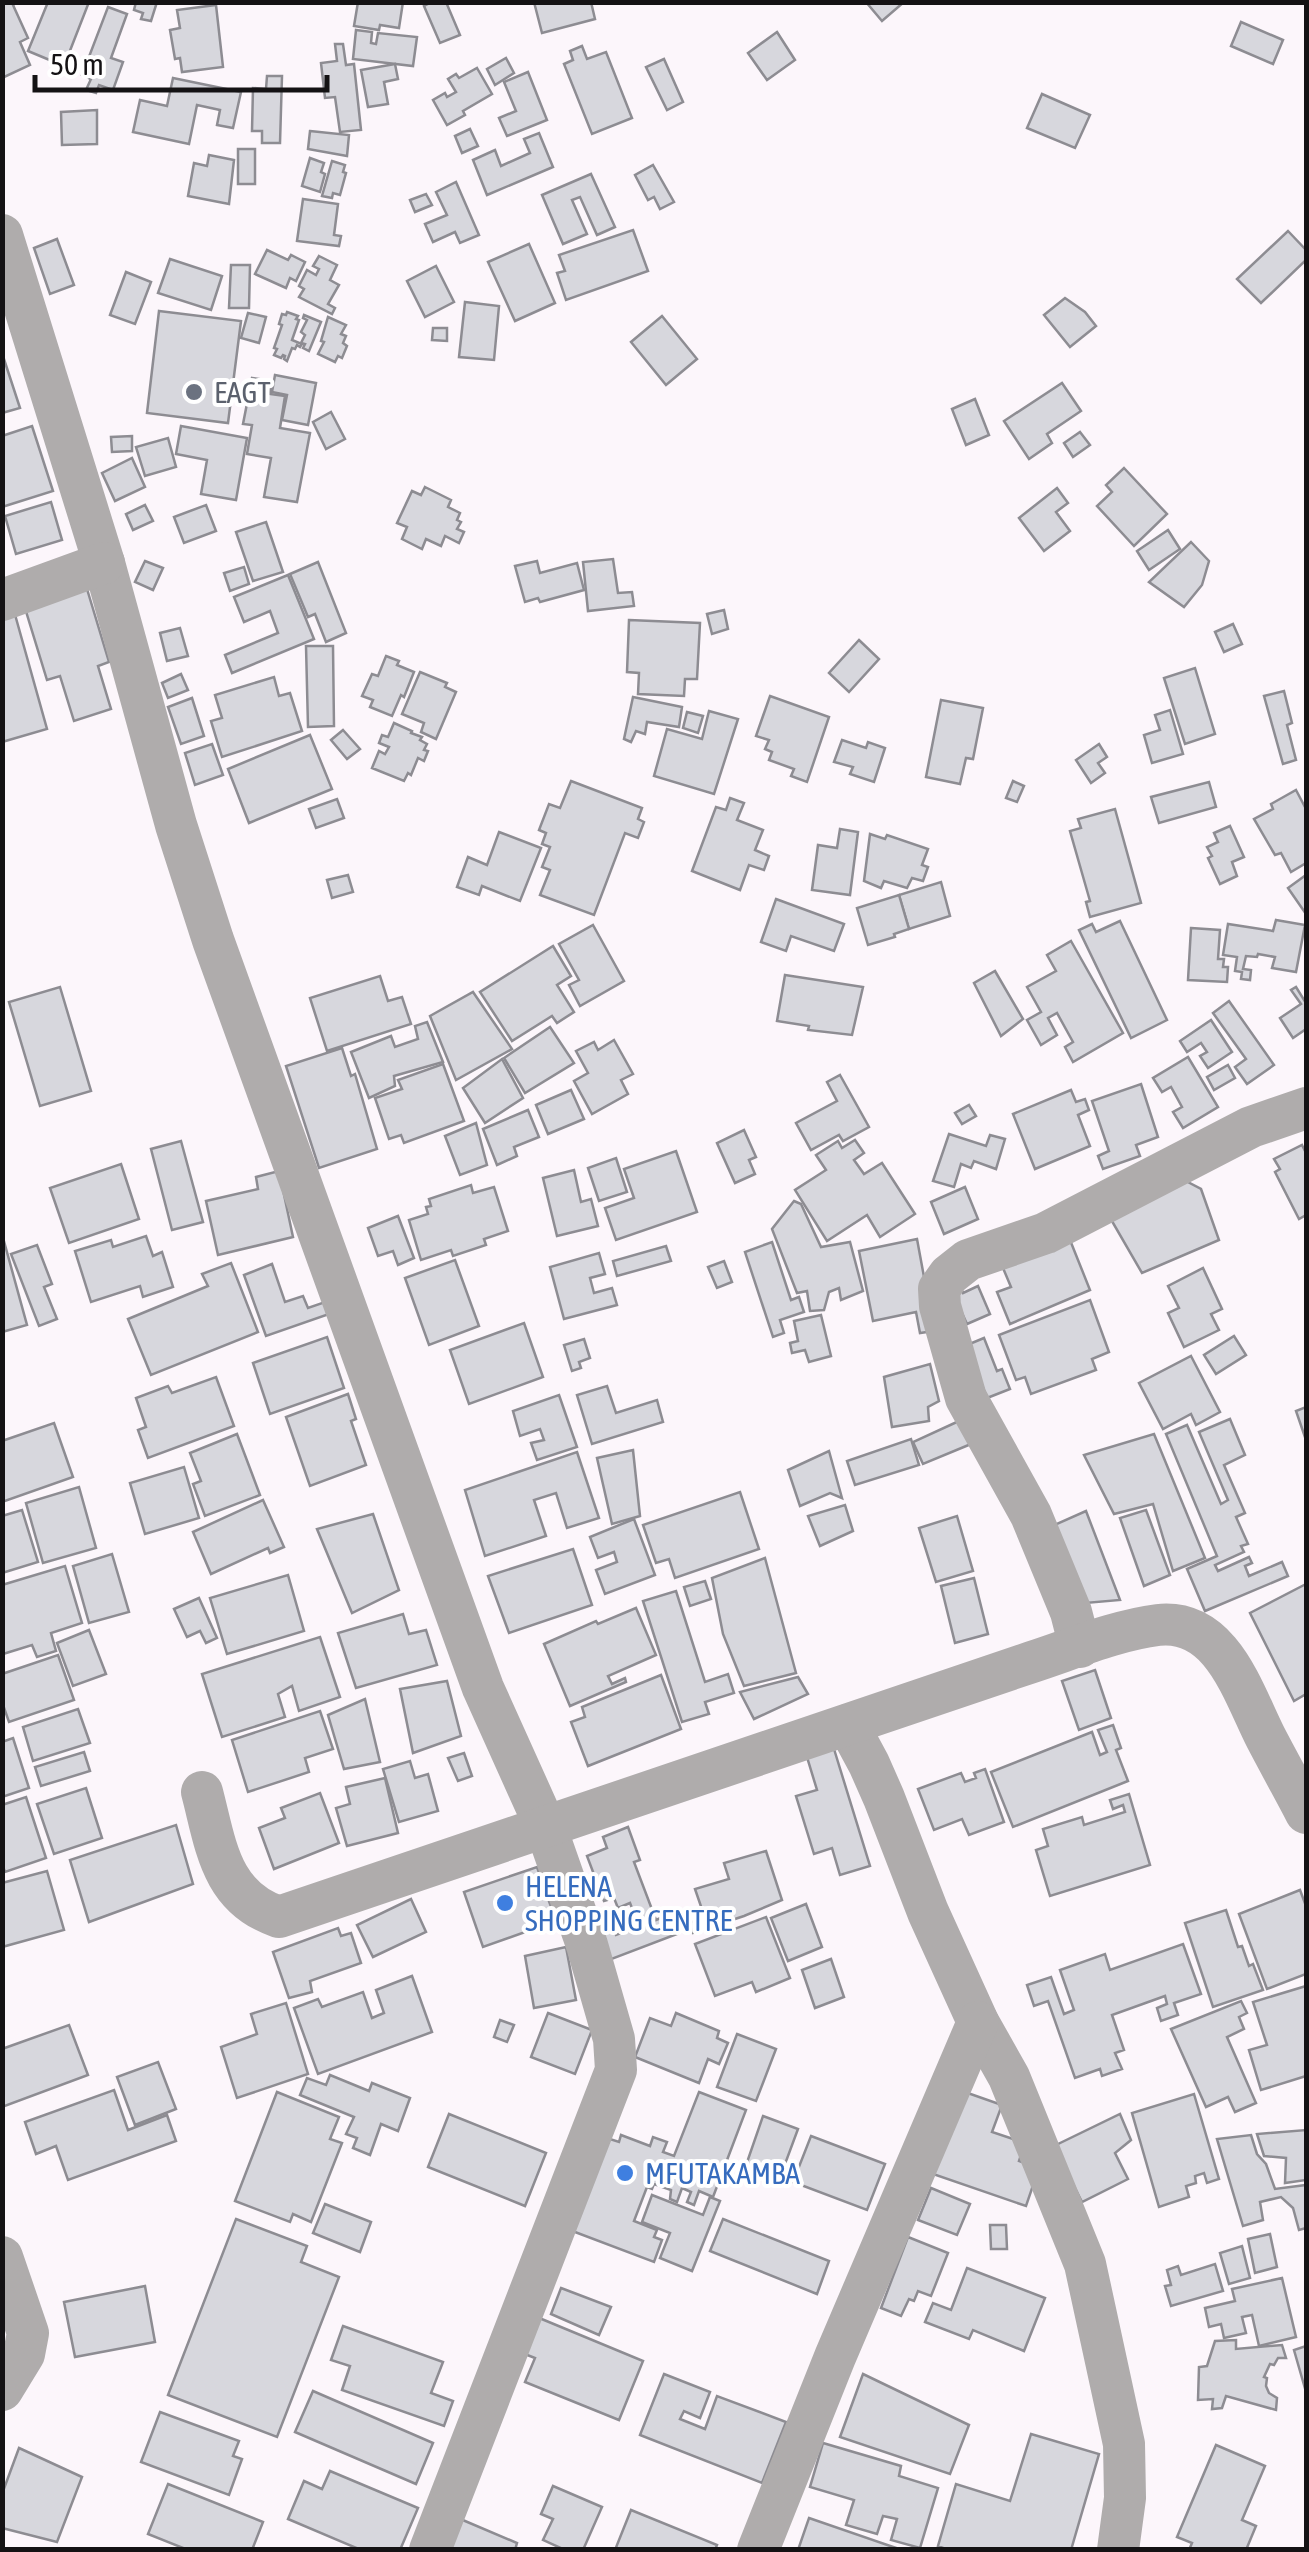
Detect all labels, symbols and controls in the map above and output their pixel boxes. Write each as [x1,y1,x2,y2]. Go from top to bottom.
scale bar [35,30,328,92]
text: 50 m [50,47,104,81]
place label: EAGT [214,375,271,409]
marker: EAGT [183,381,205,403]
place label: HELENA SHOPPING CENTRE [525,1869,732,1937]
marker: HELENA SHOPPING CENTRE [494,1892,516,1914]
place label: MFUTAKAMBA [645,2156,800,2190]
marker: MFUTAKAMBA [614,2162,636,2184]

